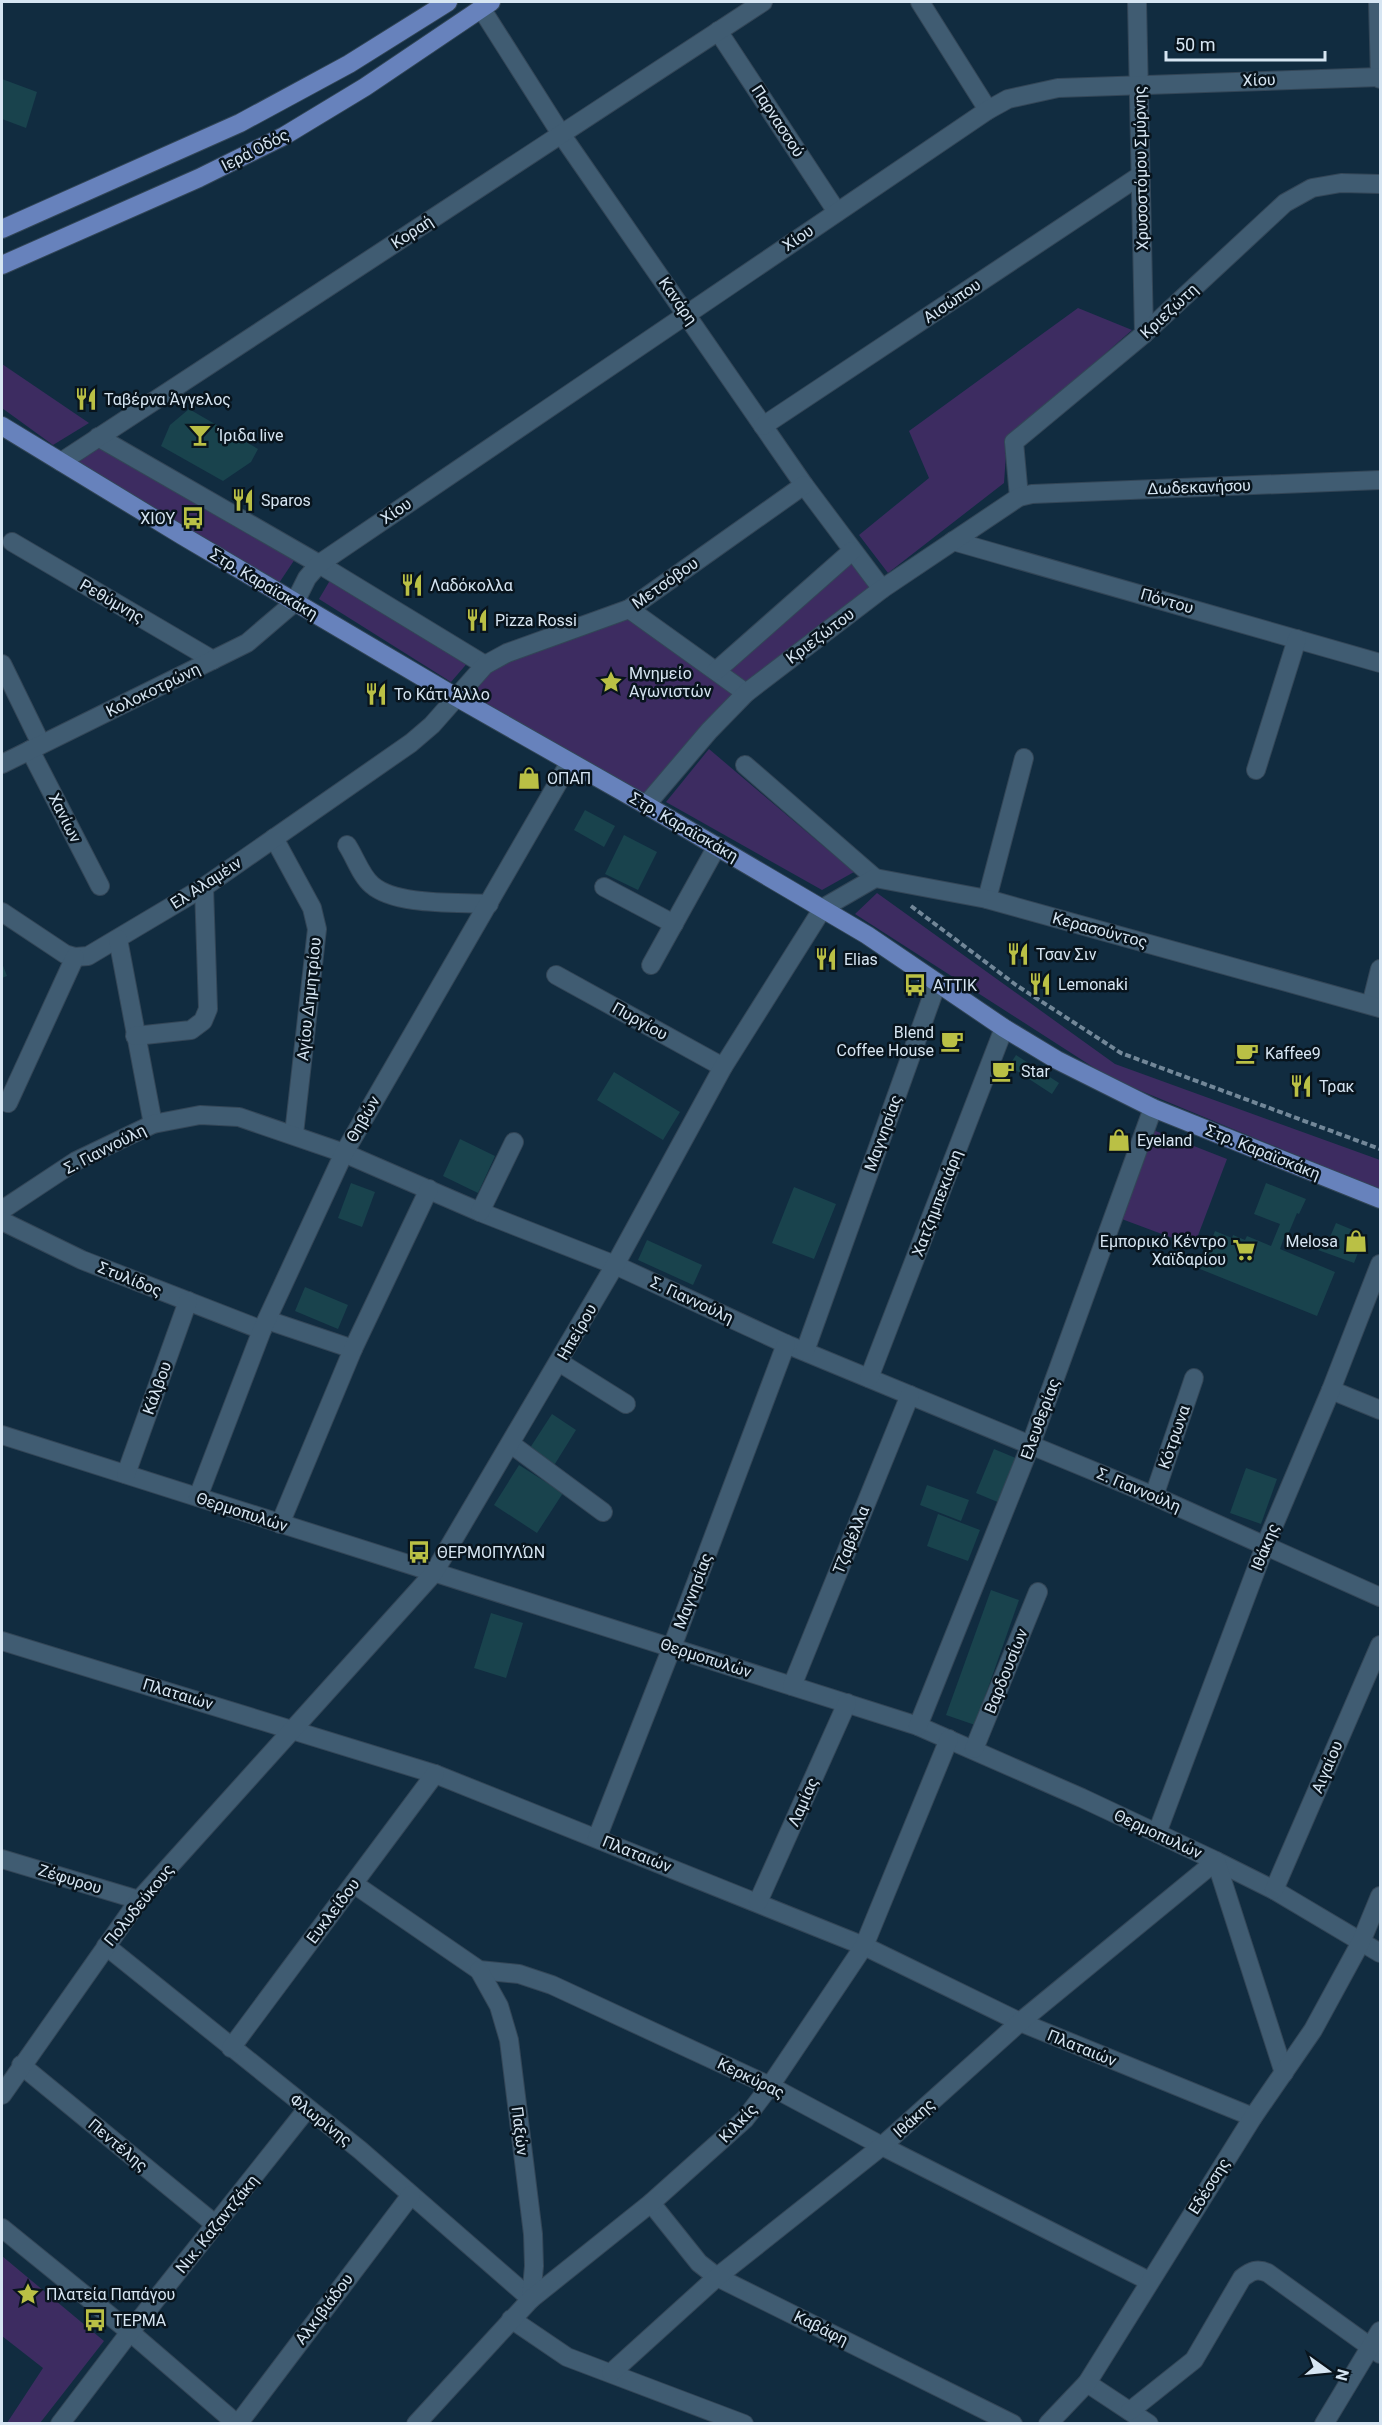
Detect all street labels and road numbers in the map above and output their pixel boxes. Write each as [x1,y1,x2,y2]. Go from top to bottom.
street label: Χίου [1242,70,1276,90]
street label: Παρνασσού [748,81,808,161]
street label: Χρυσοστόμου Σμύρνης [1130,85,1152,251]
street label: Ιερά Οδός [218,125,292,175]
street label: Κοραή [387,211,437,253]
street label: Χίου [779,221,817,255]
street label: Κανάρη [655,274,701,328]
street label: Αισώπου [920,275,984,327]
street label: Κριεζώτη [1136,280,1202,342]
street label: Δωδεκανήσου [1147,476,1251,498]
street label: Χίου [377,494,415,528]
street label: Στρ. Καραϊσκάκη [207,544,321,624]
street label: Μετσόβου [628,553,702,613]
street label: Ρεθύμνης [76,575,148,627]
street label: Πόντου [1138,584,1196,618]
street label: Κριεζώτου [782,604,858,668]
street label: Κολοκοτρώνη [103,659,203,721]
street label: Στρ. Καραϊσκάκη [626,788,742,866]
street label: Χανίων [45,790,86,846]
street label: Ελ Αλαμέιν [167,853,245,913]
street label: Κερασούντος [1050,908,1150,952]
street label: Αγίου Δημητρίου [293,936,325,1062]
street label: Πυργίου [609,998,671,1044]
street label: Θηβών [342,1092,384,1146]
street label: Μαγνησίας [860,1092,906,1174]
street label: Σ. Γιαννούλη [61,1120,149,1178]
street label: Στρ. Καραϊσκάκη [1203,1120,1323,1184]
street label: Χατζημπεκιάρη [908,1147,966,1259]
street label: Στυλίδος [95,1258,165,1300]
street label: Σ. Γιαννούλη [648,1273,736,1327]
street label: Ηπείρου [553,1301,601,1363]
street label: Κάλβου [139,1359,175,1417]
street label: Ελευθερίας [1017,1376,1063,1462]
street label: Κότρωνα [1154,1403,1194,1471]
street label: Σ. Γιαννούλη [1094,1464,1184,1516]
street label: Θερμοπυλών [194,1488,290,1536]
street label: Τζαβέλλα [829,1503,873,1577]
street label: Ιθάκης [1247,1521,1283,1573]
street label: Μαγνησίας [670,1550,716,1632]
street label: Βαρδουσίων [980,1625,1032,1716]
street label: Θερμοπυλών [658,1634,754,1682]
street label: Πλαταιών [140,1674,216,1714]
street label: Αιγαίου [1307,1738,1347,1796]
street label: Λαμίας [784,1775,822,1829]
street label: Θερμοπυλών [1111,1805,1205,1863]
street label: Πλαταιών [600,1832,674,1877]
street label: Ζέφυρου [36,1860,104,1898]
street label: Πολυδεύκους [100,1860,178,1950]
street label: Ευκλείδου [302,1875,364,1947]
street label: Πλαταιών [1045,2026,1119,2071]
street label: Κερκύρας [714,2054,788,2102]
street label: Φλωρίνης [286,2090,356,2150]
street label: Ιθάκης [889,2095,939,2141]
street label: Κιλκίς [715,2100,761,2146]
street label: Παξών [508,2105,532,2157]
street label: Πεντέλης [85,2115,151,2175]
street label: Εδέσσης [1184,2154,1234,2218]
street label: Νικ. Καζαντζάκη [172,2171,262,2277]
street label: Αλκιβιάδου [291,2270,357,2348]
street label: Καβάφη [791,2307,851,2349]

